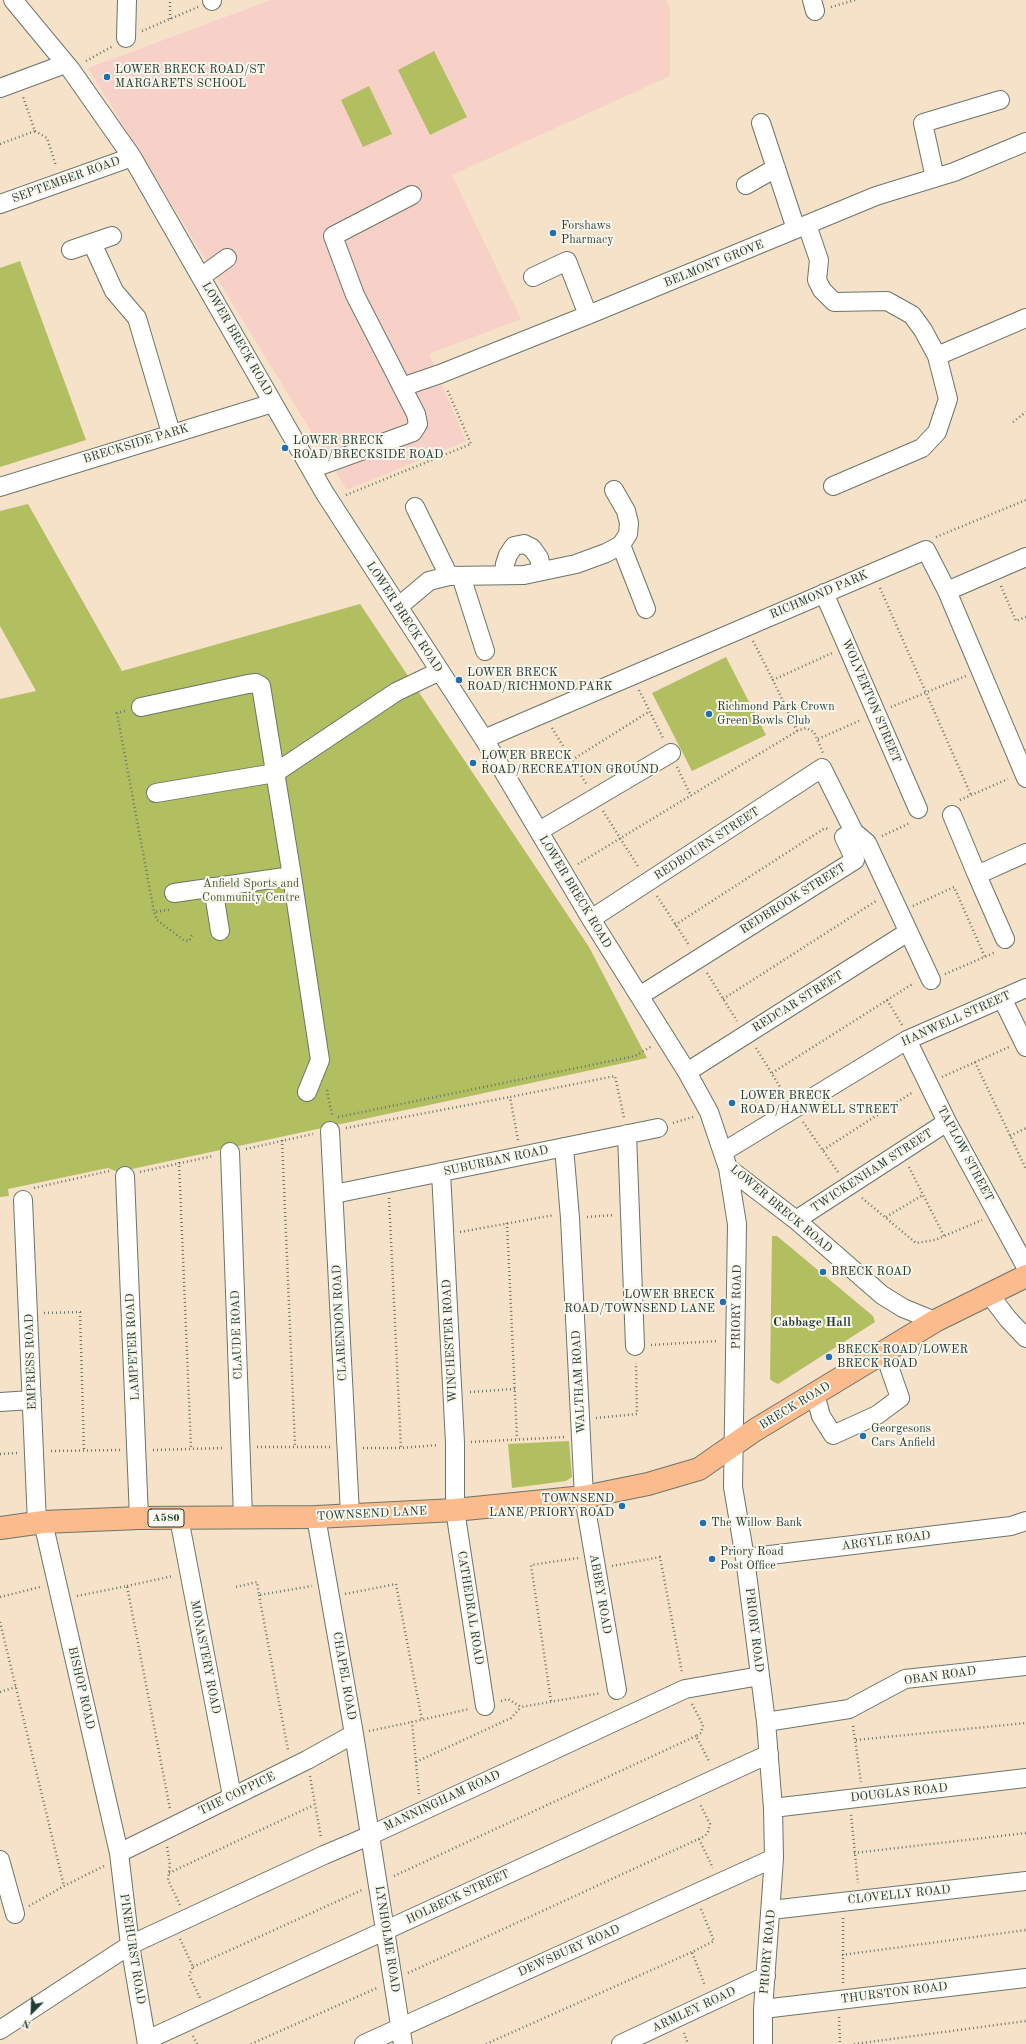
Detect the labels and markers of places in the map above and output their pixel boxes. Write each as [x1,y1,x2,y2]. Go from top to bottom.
place label: LOWER BRECK ROAD/ST MARGARETS SCHOOL [115,63,265,91]
marker: LOWER BRECK ROAD/ST MARGARETS SCHOOL [102,72,112,82]
place label: Forshaws Pharmacy [561,219,614,247]
marker: Forshaws Pharmacy [548,228,558,238]
place label: LOWER BRECK ROAD/BRECKSIDE ROAD [293,434,443,462]
marker: LOWER BRECK ROAD/BRECKSIDE ROAD [280,443,290,453]
place label: LOWER BRECK ROAD/RICHMOND PARK [467,666,613,694]
marker: LOWER BRECK ROAD/RICHMOND PARK [454,675,464,685]
place label: Richmond Park Crown Green Bowls Club [717,700,835,728]
marker: Richmond Park Crown Green Bowls Club [704,709,714,719]
place label: LOWER BRECK ROAD/RECREATION GROUND [481,749,659,777]
marker: LOWER BRECK ROAD/RECREATION GROUND [468,758,478,768]
place label: LOWER BRECK ROAD/HANWELL STREET [740,1089,898,1117]
marker: LOWER BRECK ROAD/HANWELL STREET [727,1098,737,1108]
place label: BRECK ROAD [831,1265,911,1279]
marker: BRECK ROAD [818,1267,828,1277]
place label: LOWER BRECK ROAD/TOWNSEND LANE [564,1288,715,1316]
marker: LOWER BRECK ROAD/TOWNSEND LANE [718,1297,728,1307]
place label: BRECK ROAD/LOWER BRECK ROAD [837,1343,968,1371]
marker: BRECK ROAD/LOWER BRECK ROAD [824,1352,834,1362]
place label: Georgesons Cars Anfield [871,1422,935,1450]
marker: Georgesons Cars Anfield [858,1431,868,1441]
place label: TOWNSEND LANE/PRIORY ROAD [489,1492,614,1520]
marker: TOWNSEND LANE/PRIORY ROAD [617,1501,627,1511]
place label: The Willow Bank [711,1516,802,1530]
marker: The Willow Bank [698,1518,708,1528]
place label: Priory Road Post Office [720,1545,784,1573]
marker: Priory Road Post Office [707,1554,717,1564]

